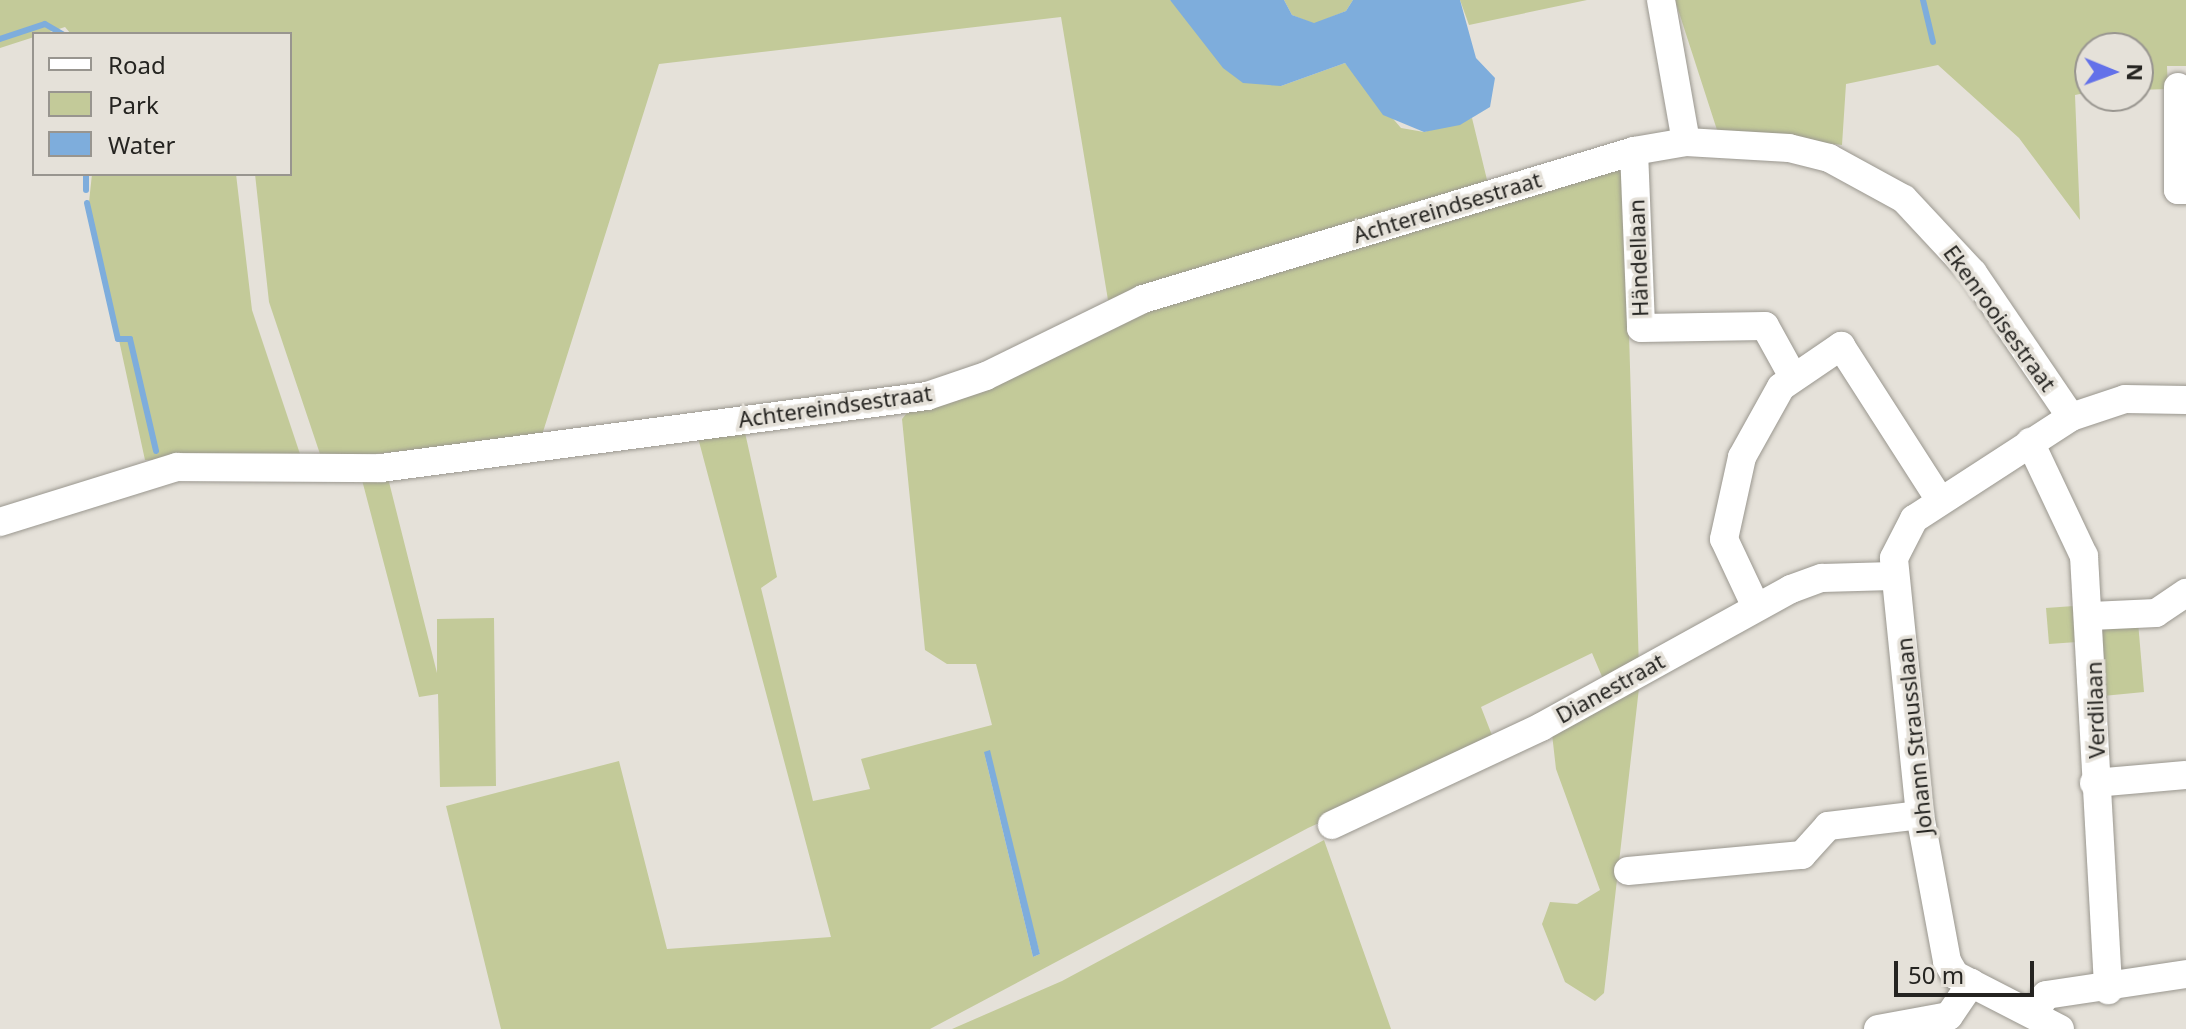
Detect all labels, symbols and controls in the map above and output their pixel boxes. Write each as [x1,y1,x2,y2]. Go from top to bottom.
legend [32,32,292,176]
north arrow [2074,32,2154,112]
text: Road [108,48,166,81]
text: N [2121,63,2151,82]
text: Park [108,88,159,121]
text: Water [108,128,175,161]
street label: Achtereindsestraat [1350,166,1544,248]
street label: Händellaan [1623,199,1653,317]
street label: Ekenrooisestraat [1938,240,2062,396]
street label: Achtereindsestraat [737,379,933,433]
street label: Johann Strausslaan [1891,636,1937,836]
street label: Dianestraat [1551,647,1669,729]
street label: Verdilaan [2080,661,2110,759]
scale bar [1898,945,2038,995]
text: 50 m [1908,958,1964,991]

